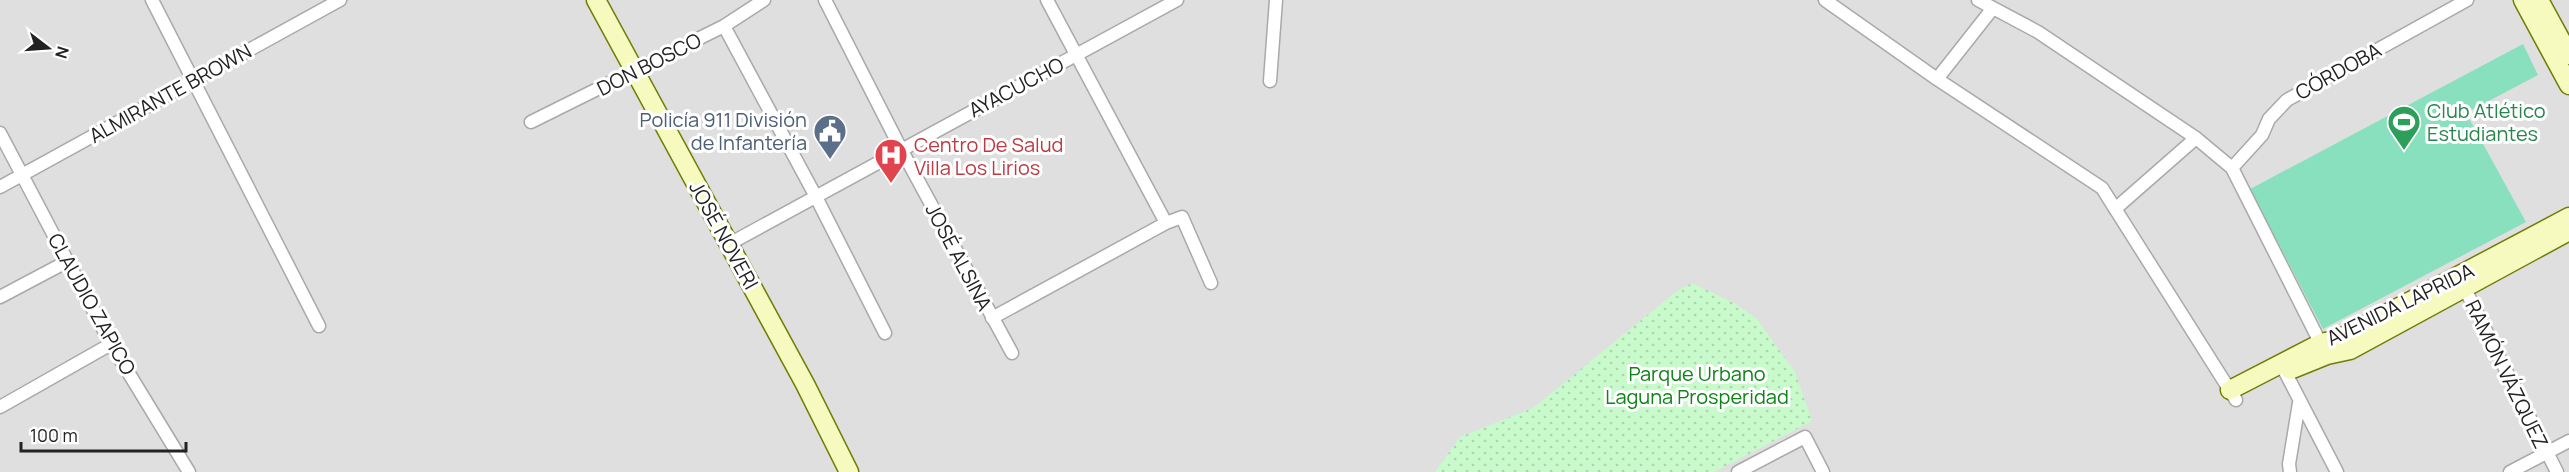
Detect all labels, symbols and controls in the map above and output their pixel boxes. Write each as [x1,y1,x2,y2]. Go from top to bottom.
north arrow [18,18,78,78]
street label: DON BOSCO [592,26,706,102]
street label: CÓRDOBA [2290,36,2386,106]
street label: ALMIRANTE BROWN [84,37,256,149]
text: N [50,44,75,61]
street label: AYACUCHO [964,51,1068,123]
place label: Club Atlético Estudiantes [2427,97,2546,147]
sports icon: Club Atlético Estudiantes [2386,104,2422,151]
place label: Policía 911 División de Infantería [639,106,807,156]
public building icon: Policía 911 División de Infantería [812,113,848,160]
place label: Centro De Salud Villa Los Lirios [914,131,1063,181]
hospital icon: Centro De Salud Villa Los Lirios [873,137,909,184]
street label: JOSÉ NOVERI [683,176,765,294]
street label: JOSÉ ALSINA [919,199,999,316]
street label: CLAUDIO ZAPICO [42,228,142,380]
street label: AVENIDA LAPRIDA [2322,256,2478,351]
street label: RAMÓN VÁZQUEZ [2459,295,2555,453]
park label: Parque Urbano Laguna Prosperidad [1605,360,1789,410]
scale bar [21,415,186,453]
text: 100 m [30,423,78,447]

